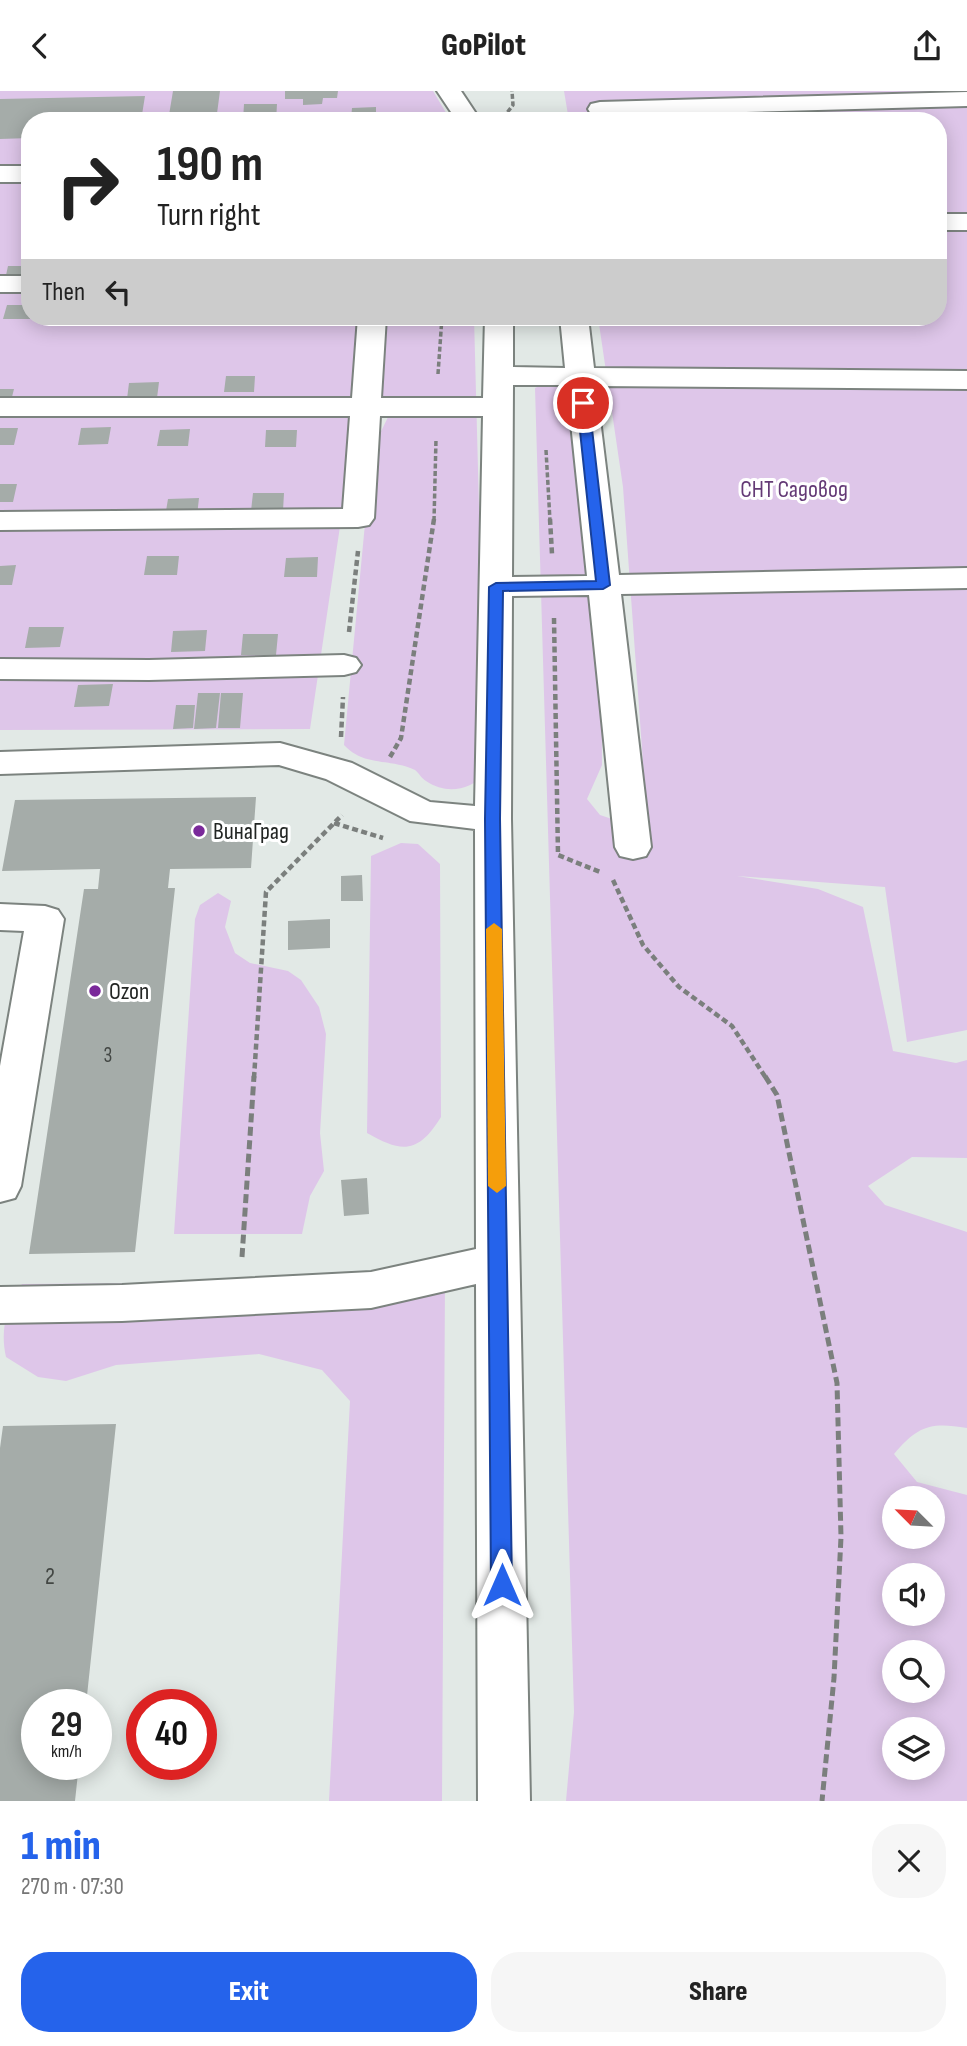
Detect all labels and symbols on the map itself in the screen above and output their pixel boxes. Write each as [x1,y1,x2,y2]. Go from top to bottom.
pin [553,373,613,433]
park label: СНТ Садовод [740,475,848,504]
place label: ВинаГрад [213,817,289,846]
marker: ВинаГрад [191,823,207,839]
place label: Ozon [109,977,149,1006]
marker: Ozon [87,983,103,999]
house number: 3 [104,1043,112,1068]
north arrow [882,1486,945,1549]
position arrow [465,1548,539,1622]
house number: 2 [45,1562,55,1591]
speed limit sign: 40 [126,1689,217,1780]

